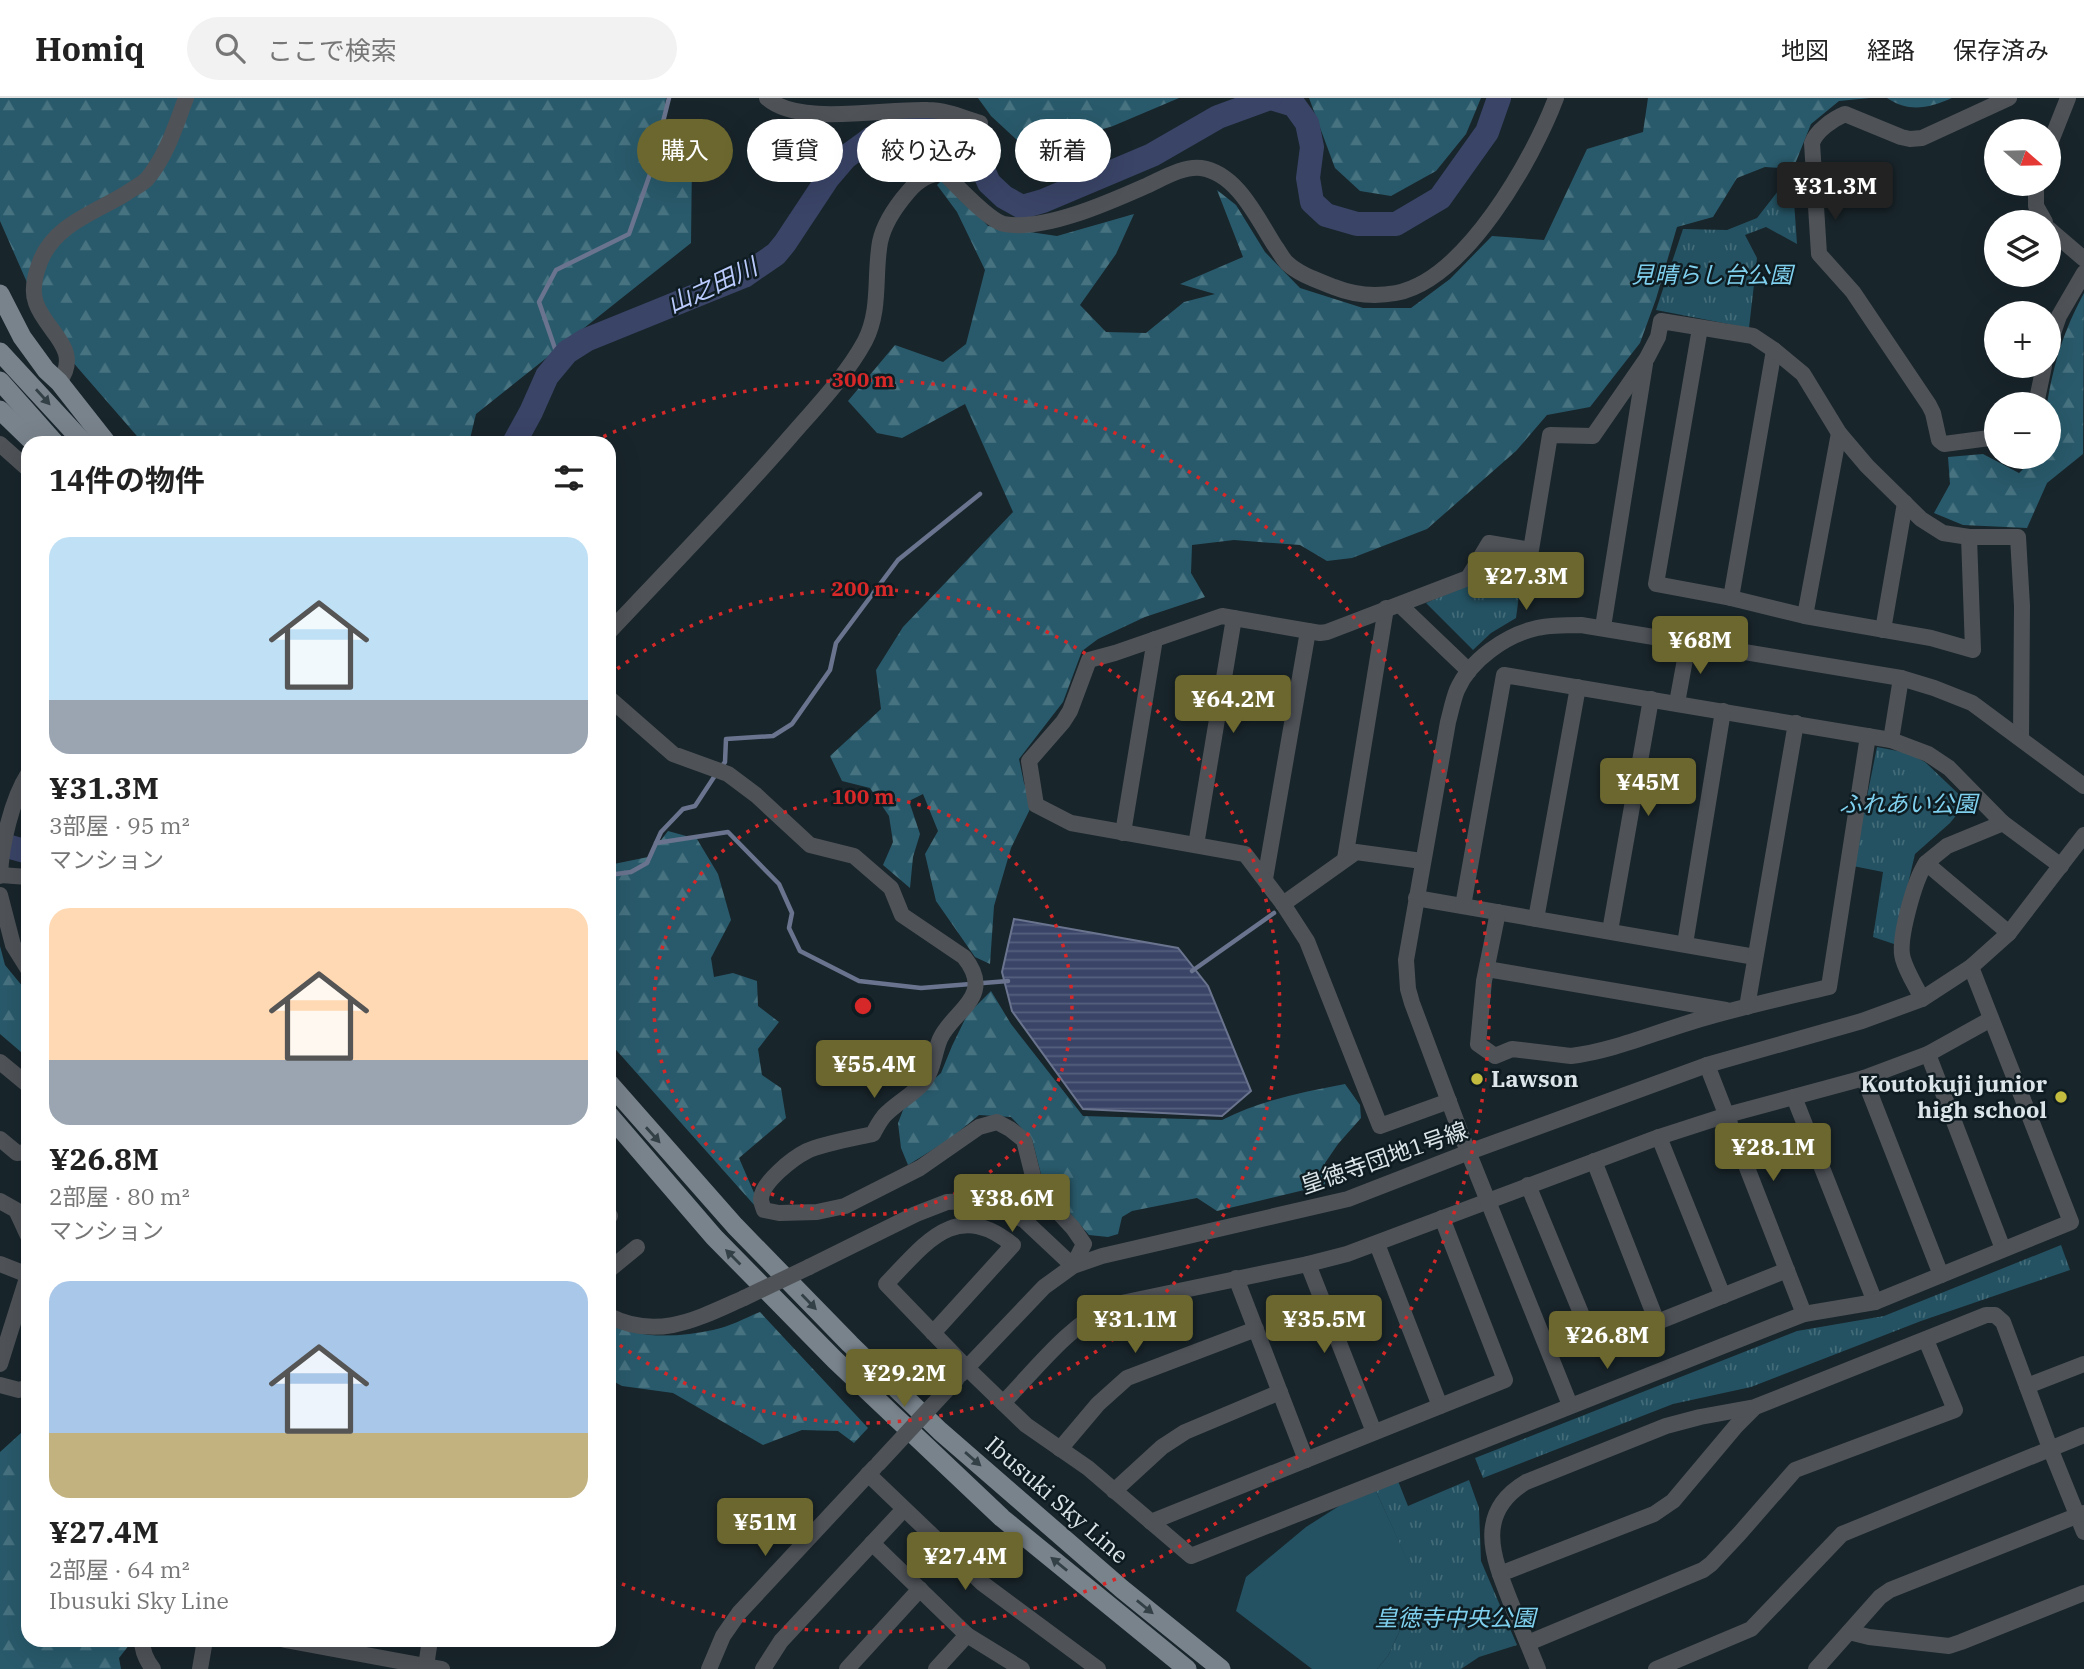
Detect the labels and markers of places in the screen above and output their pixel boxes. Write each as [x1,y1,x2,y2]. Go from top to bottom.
pin: ¥31.3M [1778,162,1892,222]
pin: ¥27.3M [1469,552,1583,612]
pin: ¥68M [1659,616,1741,676]
pin: ¥64.2M [1176,676,1290,735]
pin: ¥45M [1607,758,1689,818]
centre of rings [851,994,875,1018]
pin: ¥55.4M [817,1040,931,1100]
place label: Lawson [1491,1063,1578,1093]
place label: Koutokuji junior high school [1861,1068,2048,1124]
marker: Lawson [1469,1071,1485,1087]
marker: Koutokuji junior high school [2053,1089,2069,1105]
pin: ¥28.1M [1716,1124,1830,1183]
pin: ¥38.6M [955,1174,1069,1234]
pin: ¥31.1M [1078,1296,1192,1355]
pin: ¥35.5M [1267,1296,1381,1355]
pin: ¥26.8M [1550,1312,1664,1371]
pin: ¥29.2M [847,1350,961,1409]
pin: ¥51M [724,1498,806,1558]
pin: ¥27.4M [908,1532,1022,1592]

